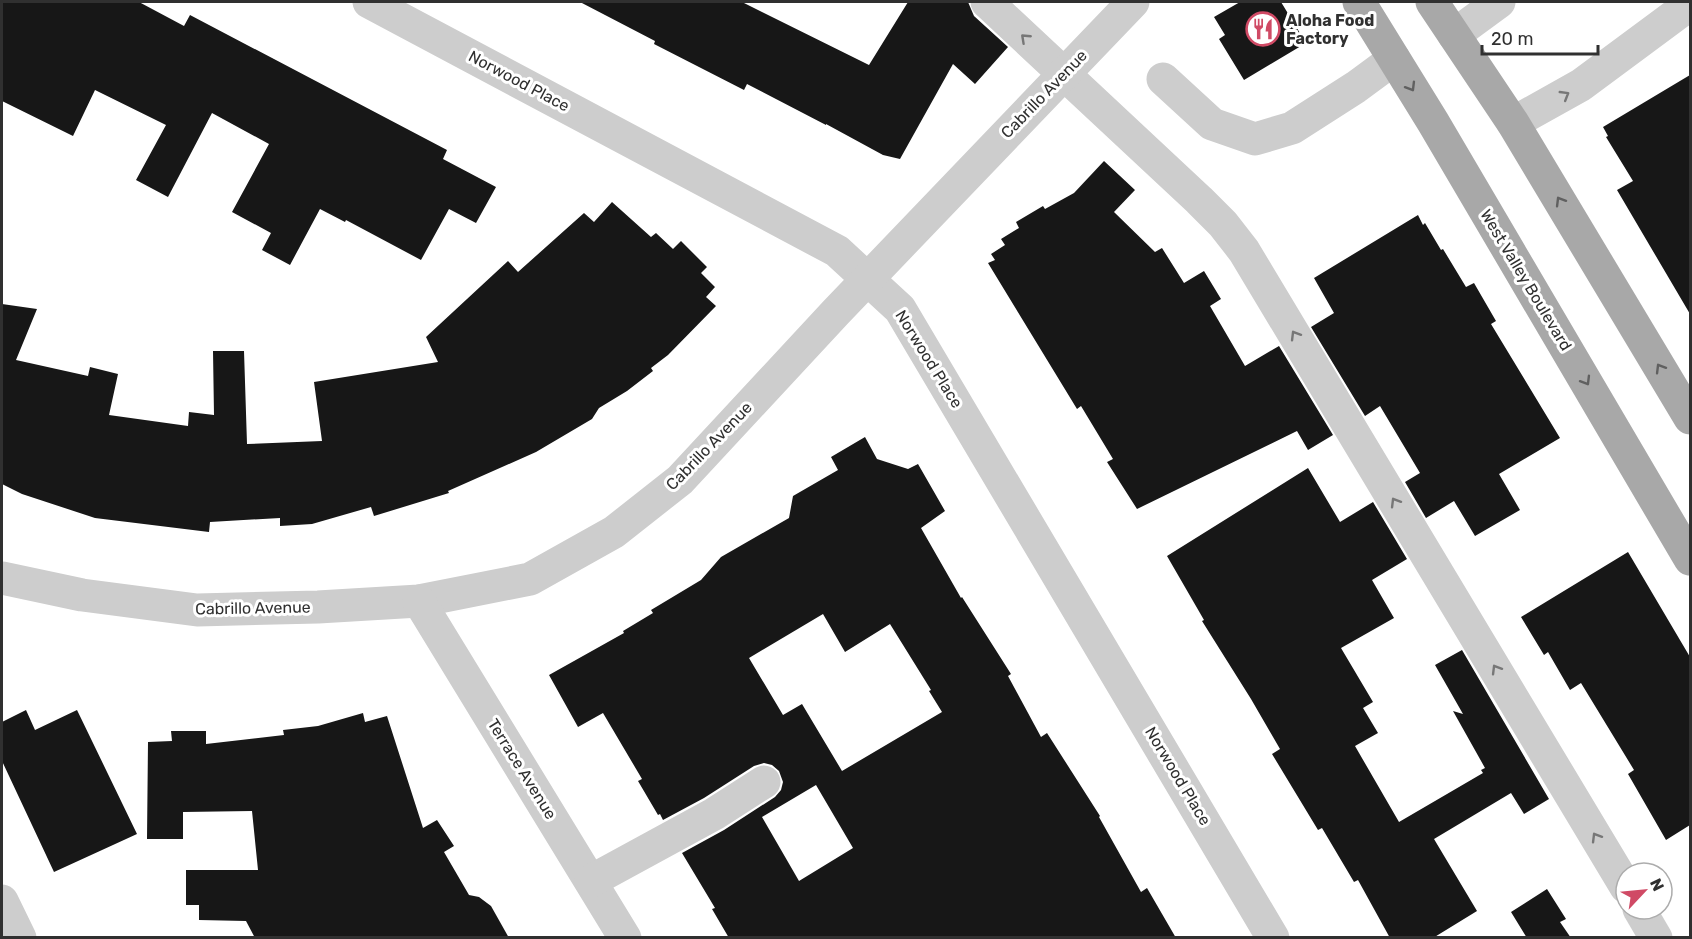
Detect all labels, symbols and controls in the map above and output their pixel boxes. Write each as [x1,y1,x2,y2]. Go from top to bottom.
restaurant icon: Aloha Food Factory [1245,11,1281,47]
place label: Aloha Food Factory [1286,11,1374,48]
scale bar [1482,18,1598,56]
text: 20 m [1491,28,1533,50]
one-way arrow [1021,34,1032,45]
street label: Norwood Place [465,46,573,116]
street label: Cabrillo Avenue [997,46,1091,142]
one-way arrow [1404,81,1416,91]
one-way arrow [1559,91,1569,103]
one-way arrow [1556,197,1567,207]
street label: West Valley Boulevard [1476,206,1576,354]
street label: Norwood Place [891,307,967,411]
one-way arrow [1290,331,1302,341]
one-way arrow [1656,364,1668,374]
one-way arrow [1578,375,1590,385]
street label: Cabrillo Avenue [662,398,756,494]
one-way arrow [1391,498,1403,508]
street label: Cabrillo Avenue [195,597,311,619]
one-way arrow [1491,665,1503,675]
street label: Terrace Avenue [484,715,561,823]
street label: Norwood Place [1141,723,1215,829]
one-way arrow [1591,833,1603,843]
north arrow [1614,861,1674,921]
text: N [1646,875,1668,894]

